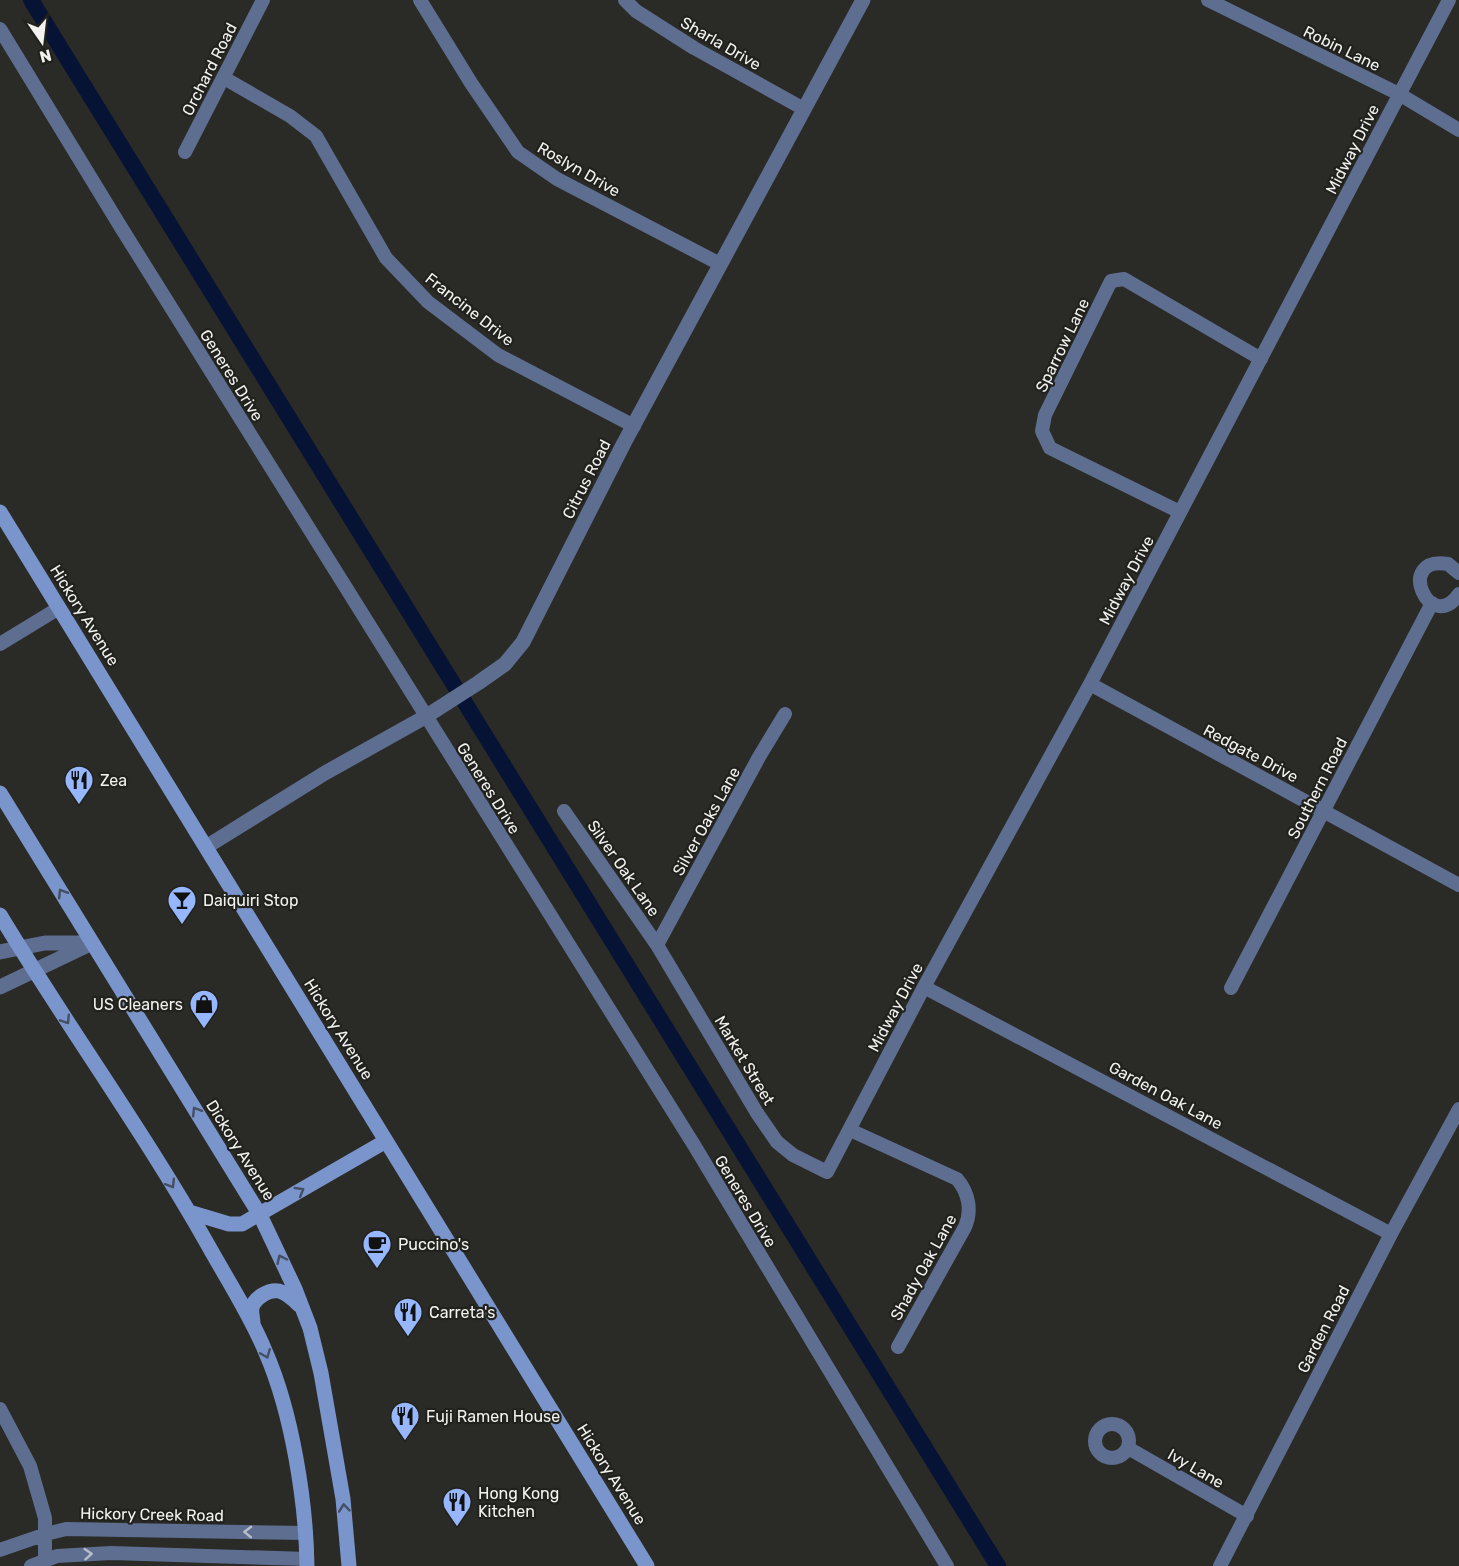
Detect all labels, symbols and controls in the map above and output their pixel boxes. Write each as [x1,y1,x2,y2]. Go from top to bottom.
north arrow [12,12,72,72]
street label: Sharla Drive [677,13,764,74]
street label: Orchard Road [178,20,241,119]
street label: Robin Lane [1300,22,1383,75]
text: N [38,45,53,67]
street label: Midway Drive [1322,101,1383,197]
street label: Roslyn Drive [534,138,624,201]
street label: Francine Drive [422,269,518,350]
street label: Sparrow Lane [1032,295,1093,395]
street label: Generes Drive [196,326,267,424]
street label: Citrus Road [558,436,615,522]
street label: Midway Drive [1095,532,1158,628]
street label: Hickory Avenue [46,561,123,669]
street label: Redgate Drive [1200,720,1302,786]
street label: Southern Road [1284,734,1351,842]
street label: Generes Drive [453,739,524,837]
restaurant icon: Zea [63,764,95,806]
street label: Silver Oaks Lane [669,764,744,879]
place label: Zea [100,771,127,790]
street label: Silver Oak Lane [583,817,664,920]
bar icon: Daiquiri Stop [166,884,198,926]
one-way arrow [57,889,69,899]
place label: Daiquiri Stop [203,891,299,910]
street label: Midway Drive [864,959,927,1055]
street label: Hickory Avenue [300,975,377,1083]
shop icon: US Cleaners [188,988,220,1030]
place label: US Cleaners [93,995,183,1014]
street label: Market Street [710,1012,779,1108]
one-way arrow [59,1013,70,1024]
street label: Garden Oak Lane [1106,1057,1226,1133]
street label: Dickory Avenue [202,1097,279,1204]
one-way arrow [192,1107,203,1118]
street label: Generes Drive [711,1152,781,1251]
one-way arrow [164,1178,176,1188]
one-way arrow [294,1187,304,1198]
street label: Shady Oak Lane [886,1211,961,1324]
cafe icon: Puccino's [361,1228,393,1270]
place label: Puccino's [398,1235,469,1254]
one-way arrow [276,1255,288,1266]
street label: Garden Road [1293,1282,1354,1376]
restaurant icon: Carreta's [392,1296,424,1338]
place label: Carreta's [429,1303,495,1322]
one-way arrow [259,1348,271,1359]
restaurant icon: Fuji Ramen House [389,1400,421,1442]
place label: Fuji Ramen House [426,1407,560,1426]
street label: Hickory Avenue [573,1420,650,1528]
street label: Ivy Lane [1164,1445,1227,1492]
place label: Hong Kong Kitchen [478,1484,559,1521]
restaurant icon: Hong Kong Kitchen [441,1486,473,1528]
one-way arrow [338,1503,351,1512]
street label: Hickory Creek Road [80,1504,224,1525]
one-way arrow [243,1525,252,1538]
one-way arrow [83,1548,92,1561]

